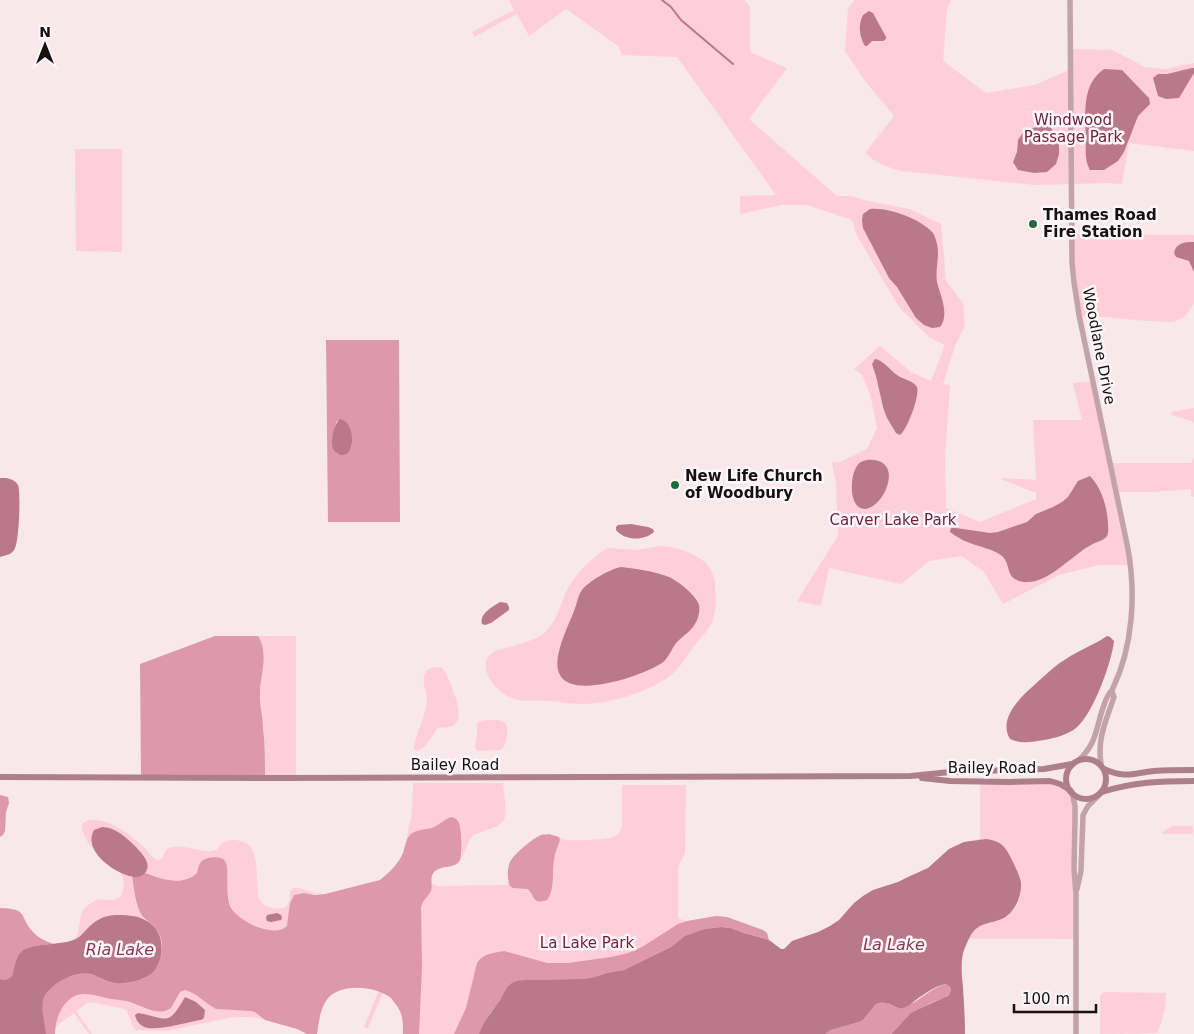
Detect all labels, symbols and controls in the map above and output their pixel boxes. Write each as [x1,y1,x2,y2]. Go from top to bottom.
north arrow [20,20,70,70]
text: N [39,24,51,40]
park label: Windwood Passage Park [1024,111,1122,146]
place label: Thames Road Fire Station [1043,206,1157,241]
marker: Thames Road Fire Station [1027,218,1039,230]
street label: Woodlane Drive [1079,286,1119,406]
place label: New Life Church of Woodbury [685,467,823,502]
marker: New Life Church of Woodbury [669,479,681,491]
park label: Carver Lake Park [830,511,957,529]
street label: Bailey Road [411,756,499,774]
street label: Bailey Road [948,759,1036,777]
park label: La Lake Park [540,934,635,952]
water label: La Lake [863,935,925,954]
water label: Ria Lake [86,940,154,959]
scale bar [1014,982,1096,1014]
text: 100 m [1022,990,1070,1008]

